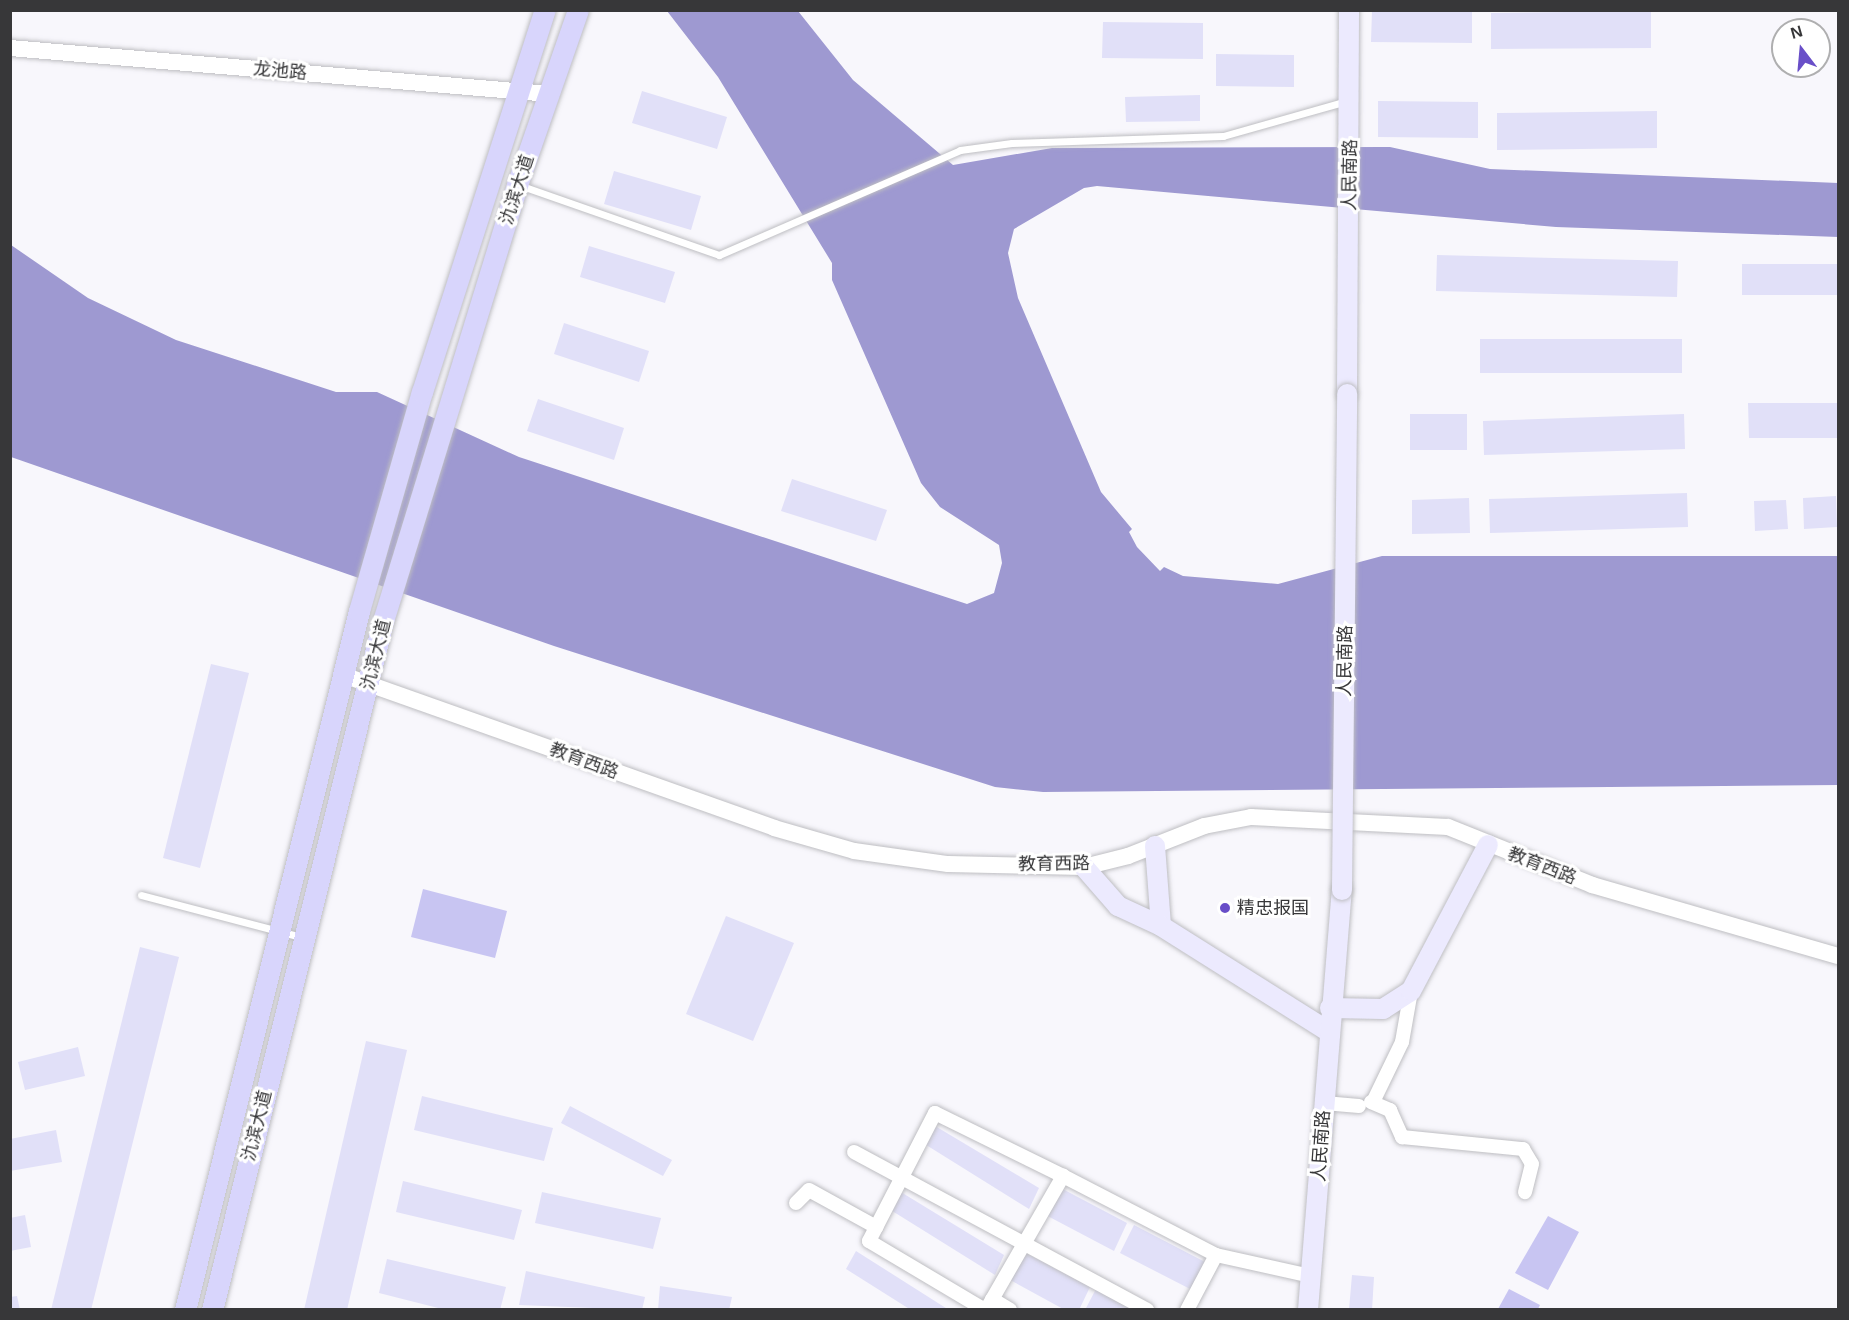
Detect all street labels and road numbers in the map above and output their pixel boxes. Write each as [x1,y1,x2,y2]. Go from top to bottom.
street label: 龙池路 [252,58,308,84]
street label: 人民南路 [1339,139,1361,211]
street label: 氿滨大道 [496,152,538,228]
street label: 氿滨大道 [357,617,395,693]
street label: 人民南路 [1334,625,1356,697]
street label: 教育西路 [546,739,622,783]
street label: 教育西路 [1505,843,1579,889]
street label: 教育西路 [1018,853,1090,875]
street label: 氿滨大道 [238,1088,276,1164]
street label: 人民南路 [1308,1109,1334,1183]

